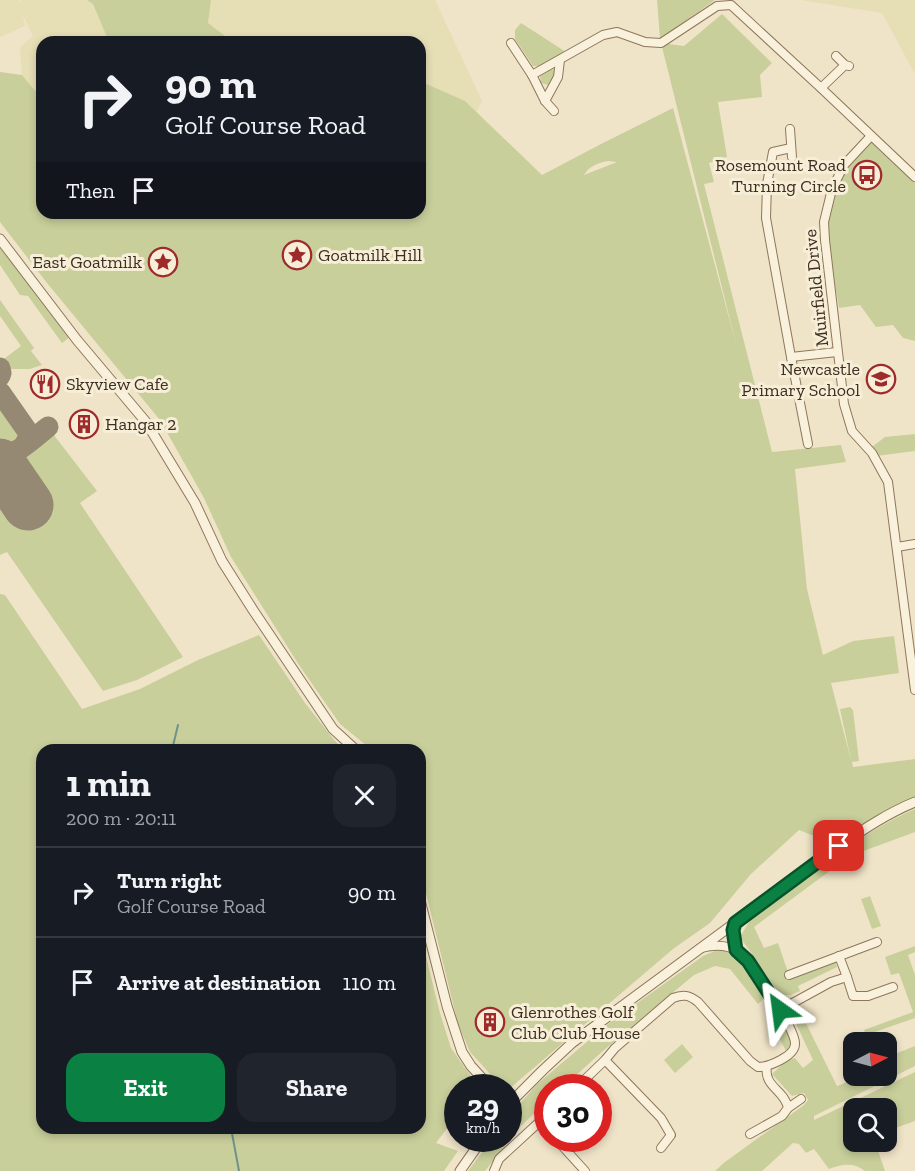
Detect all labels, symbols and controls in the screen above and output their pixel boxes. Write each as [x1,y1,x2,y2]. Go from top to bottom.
text: 90 m [165,58,256,109]
icon: right [66,60,144,138]
text: Golf Course Road [165,109,366,141]
place label: Rosemount Road Turning Circle [715,154,846,197]
bus stop icon: Rosemount Road Turning Circle [851,159,883,191]
icon: arrive [127,174,160,207]
text: Then [66,177,115,204]
street label: Muirfield Drive [799,228,833,348]
place icon: Goatmilk Hill [281,239,313,271]
place label: Goatmilk Hill [318,244,422,266]
place icon: East Goatmilk [147,246,179,278]
place label: East Goatmilk [32,251,143,273]
place label: Newcastle Primary School [741,358,860,401]
school or university icon: Newcastle Primary School [865,363,897,395]
restaurant icon: Skyview Cafe [29,368,61,400]
place label: Skyview Cafe [66,373,169,395]
building icon: Hangar 2 [68,408,100,440]
place label: Hangar 2 [105,413,177,435]
text: 1 min [66,762,151,805]
button: close [333,764,396,827]
text: 200 m · 20:11 [66,806,176,830]
pin [813,820,864,871]
icon: arrive [822,829,855,862]
text: Turn right [117,867,221,894]
icon: right [66,876,99,909]
text: 90 m [348,879,396,906]
text: Golf Course Road [117,894,266,918]
icon: arrive [66,966,99,999]
text: Arrive at destination [117,969,320,996]
text: 110 m [342,969,396,996]
position arrow [748,978,812,1042]
place label: Glenrothes Golf Club Club House [511,1001,640,1044]
building icon: Glenrothes Golf Club Club House [474,1006,506,1038]
north arrow [843,1032,897,1086]
map controls [843,1032,897,1152]
button: Exit [66,1053,225,1122]
button: Share [237,1053,396,1122]
speed limit sign: 30 [534,1074,612,1152]
text: 29 [467,1088,499,1124]
button: search [843,1098,897,1152]
text: km/h [466,1119,500,1137]

